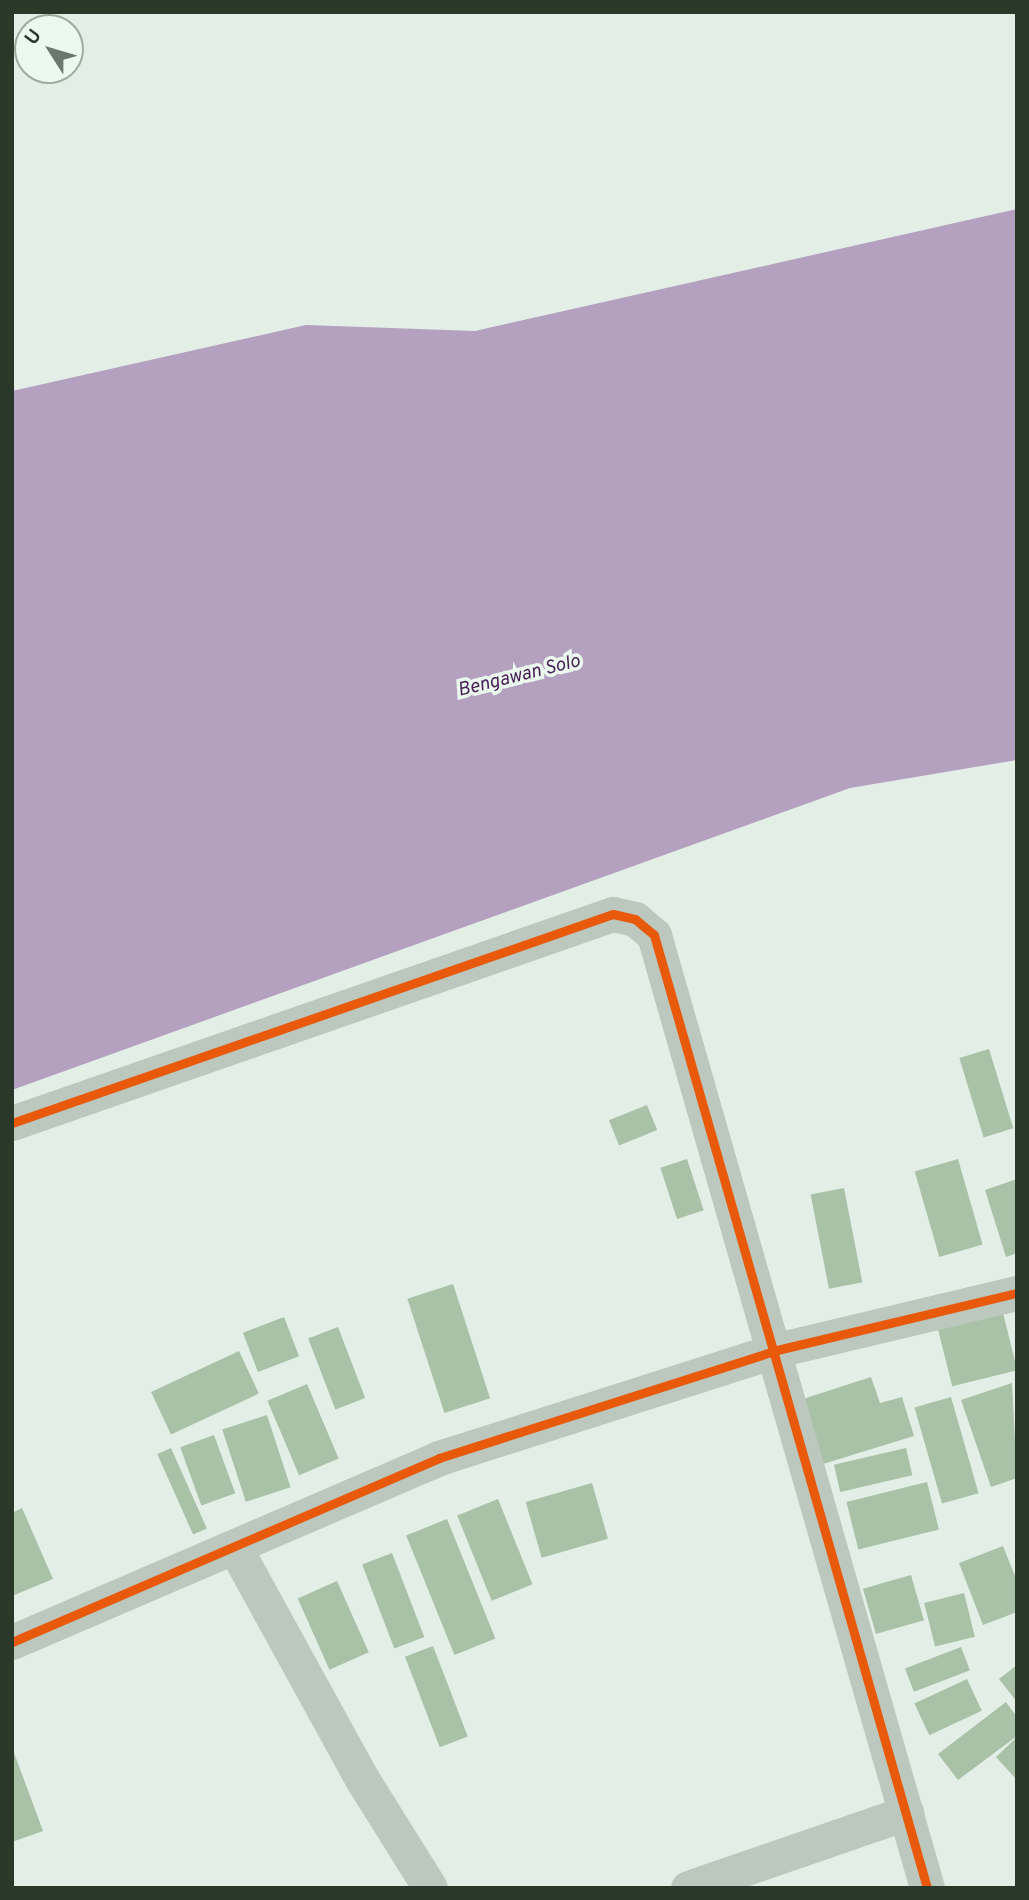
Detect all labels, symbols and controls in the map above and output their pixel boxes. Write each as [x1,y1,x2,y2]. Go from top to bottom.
north arrow [14,14,84,84]
text: U [20,25,47,50]
water label: Bengawan Solo [456,651,582,703]

